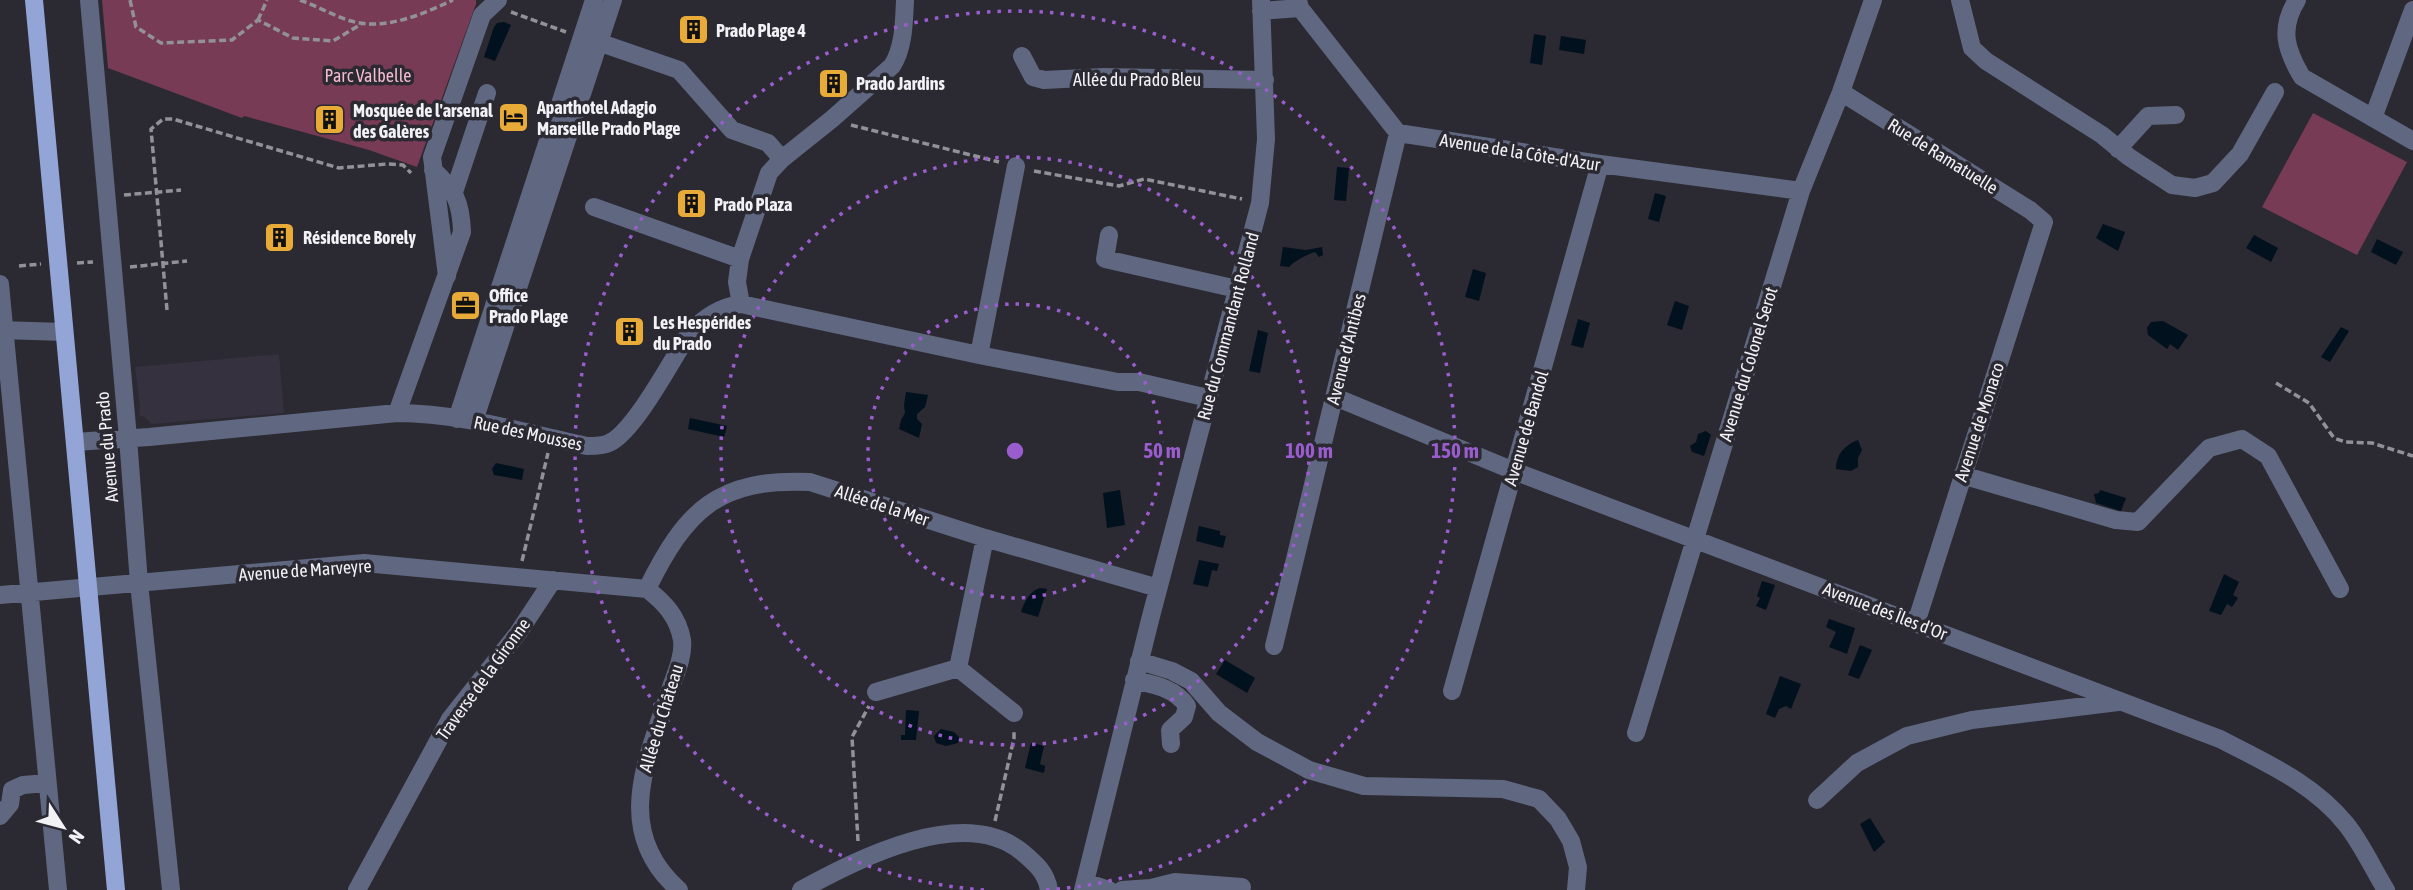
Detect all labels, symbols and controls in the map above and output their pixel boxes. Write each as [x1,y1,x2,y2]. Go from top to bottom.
building icon: Prado Plage 4 [676,13,710,47]
place label: Prado Plage 4 [716,20,806,41]
park label: Parc Valbelle [325,65,411,86]
building icon: Prado Jardins [816,66,850,100]
street label: Allée du Prado Bleu [1073,69,1201,90]
place label: Prado Jardins [856,73,945,94]
place label: Aparthotel Adagio Marseille Prado Plage [536,97,681,139]
place label: Mosquée de l'arsenal des Galères [353,100,493,142]
hotel icon: Aparthotel Adagio Marseille Prado Plage [497,100,531,134]
building icon: Mosquée de l'arsenal des Galères [313,103,347,137]
street label: Rue de Ramatuelle [1884,114,2002,198]
street label: Avenue de la Côte-d'Azur [1438,129,1602,175]
building icon: Prado Plaza [674,187,708,221]
place label: Prado Plaza [714,194,792,215]
building icon: Résidence Borely [263,220,297,254]
place label: Résidence Borely [303,227,416,248]
street label: Rue du Commandant Rolland [1193,230,1263,422]
street label: Avenue du Colonel Serot [1715,284,1781,444]
place label: Office Prado Plage [489,285,568,327]
office icon: Office Prado Plage [449,288,483,322]
street label: Avenue d'Antibes [1322,291,1370,407]
place label: Les Hespérides du Prado [653,312,752,354]
building icon: Les Hespérides du Prado [613,315,647,349]
street label: Avenue de Monaco [1950,360,2008,484]
street label: Avenue de Bandol [1500,368,1553,488]
street label: Avenue du Prado [92,391,122,503]
street label: Rue des Mousses [472,411,584,455]
text: 50 m [1143,438,1181,462]
text: 100 m [1285,438,1333,462]
text: 150 m [1431,438,1479,462]
centre of rings [1003,439,1027,463]
street label: Allée de la Mer [833,480,932,530]
street label: Avenue de Marveyre [238,555,372,585]
street label: Avenue des Îles d'Or [1820,578,1951,645]
street label: Traverse de la Gironne [432,614,534,744]
street label: Allée du Château [635,661,687,775]
north arrow [28,792,98,862]
text: N [65,826,89,848]

